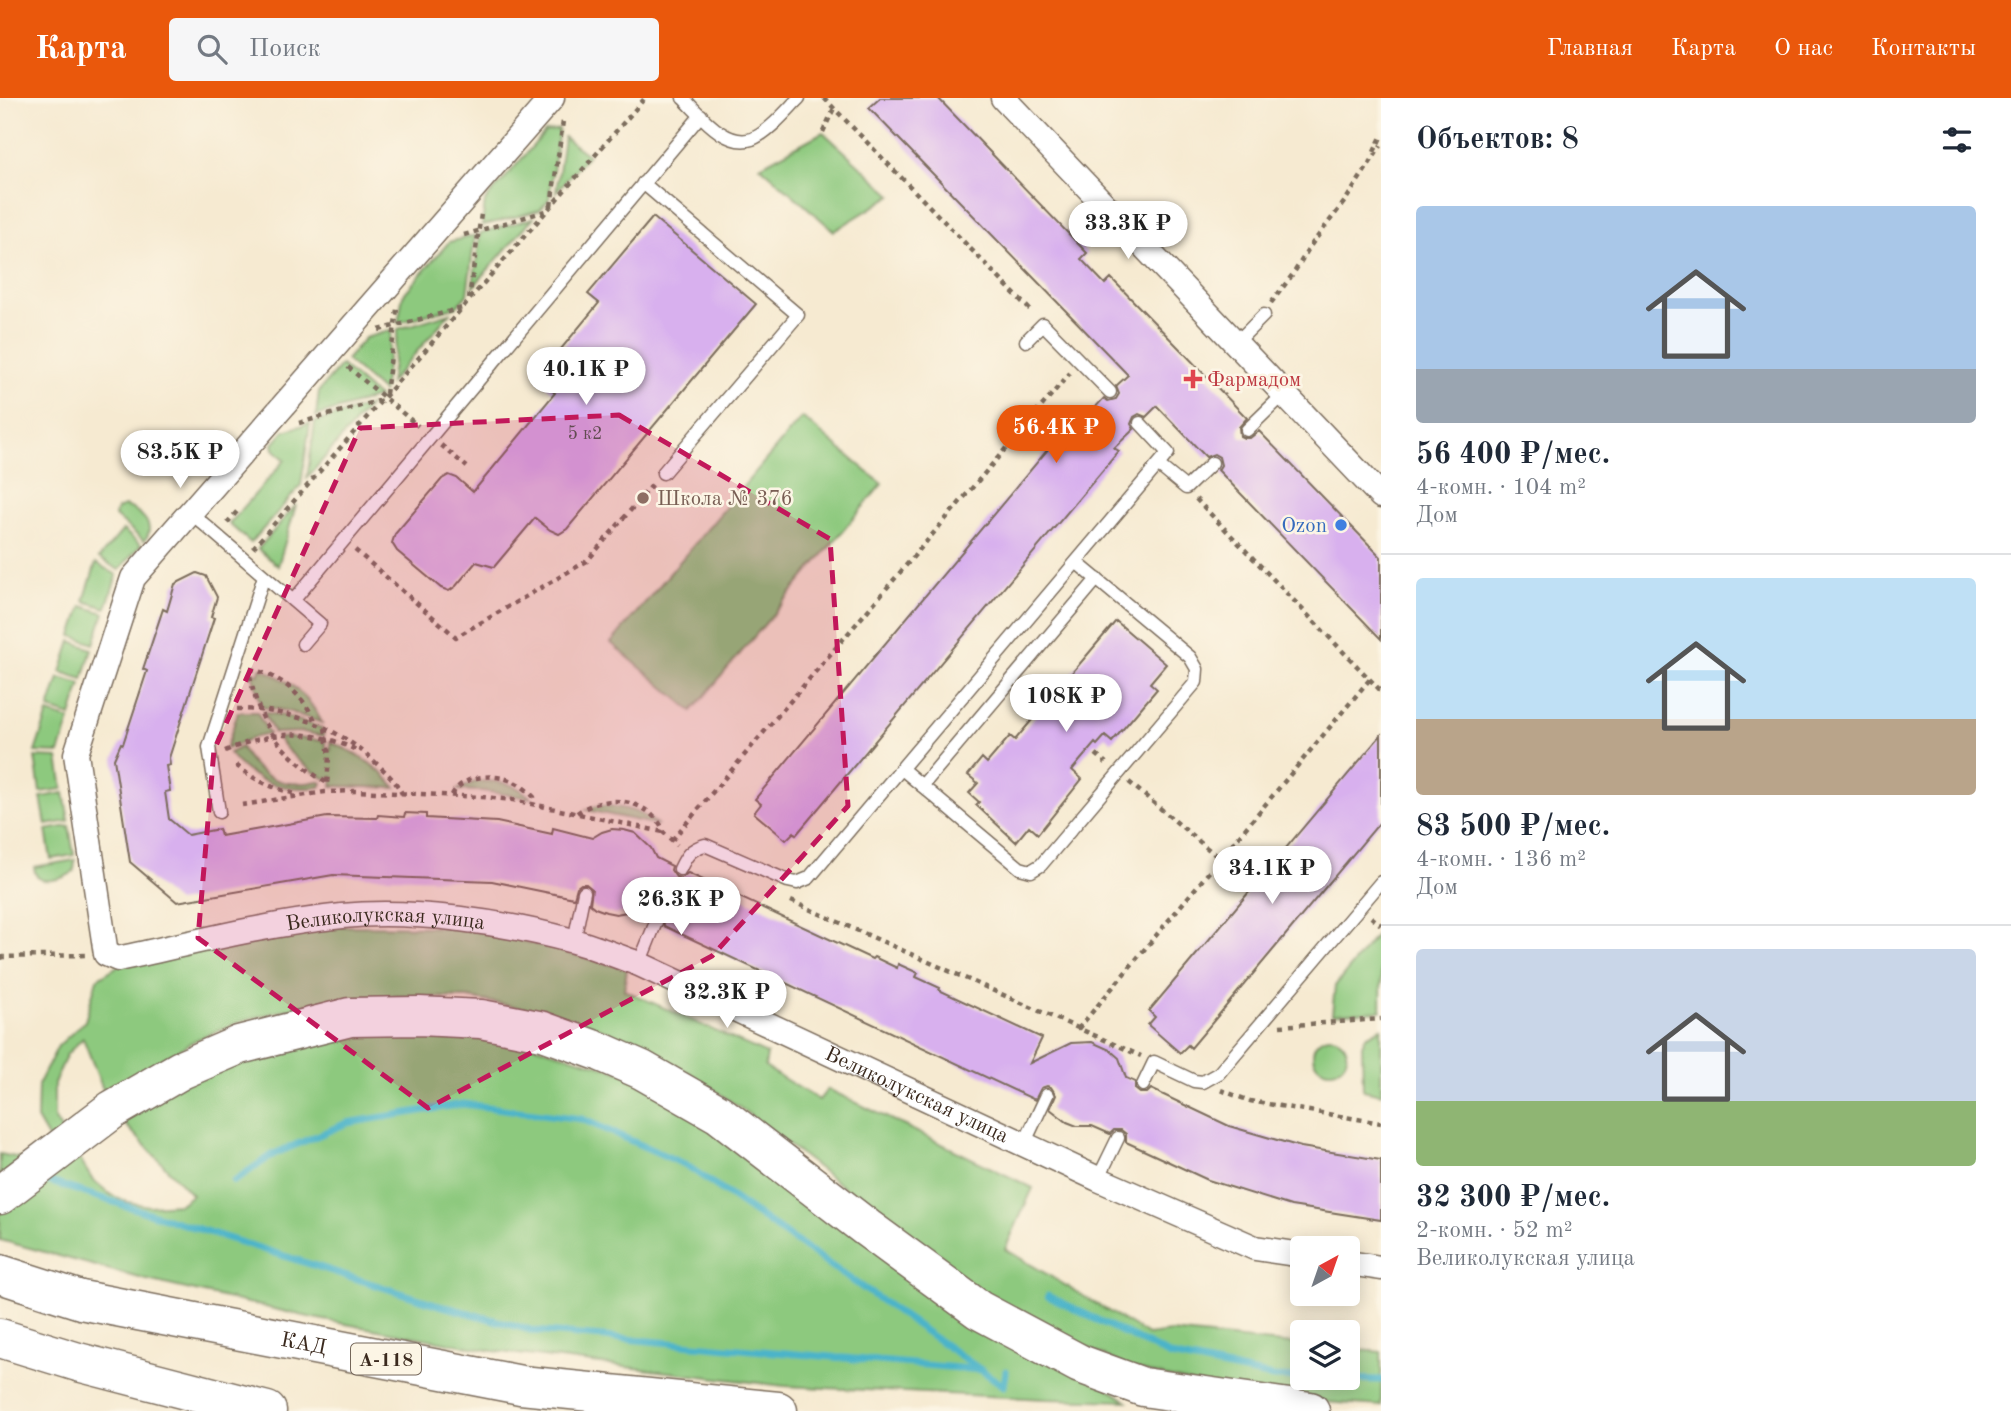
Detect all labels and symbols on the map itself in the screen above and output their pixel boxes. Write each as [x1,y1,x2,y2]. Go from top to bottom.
pin: 33.3K ₽ [1063,202,1193,261]
pin: 40.1K ₽ [521,348,651,407]
place label: Фармадом [1207,370,1301,391]
marker: Фармадом [1185,371,1201,387]
pin: 56.4K ₽ [991,406,1121,465]
house number: 5 к2 [568,425,602,443]
pin: 83.5K ₽ [115,430,245,490]
place label: Школа № 376 [657,489,793,510]
marker: Школа № 376 [635,490,651,506]
place label: Ozon [1281,516,1327,537]
marker: Ozon [1333,517,1349,533]
pin: 108K ₽ [1009,674,1123,734]
pin: 34.1K ₽ [1207,846,1337,906]
pin: 26.3K ₽ [616,878,746,937]
street label: Великолукская улица [285,905,486,936]
pin: 32.3K ₽ [662,970,792,1030]
street label: Великолукская улица [821,1044,1011,1148]
north arrow [1290,1236,1360,1306]
street label: КАД [279,1330,328,1359]
road number: А-118 [351,1344,421,1374]

